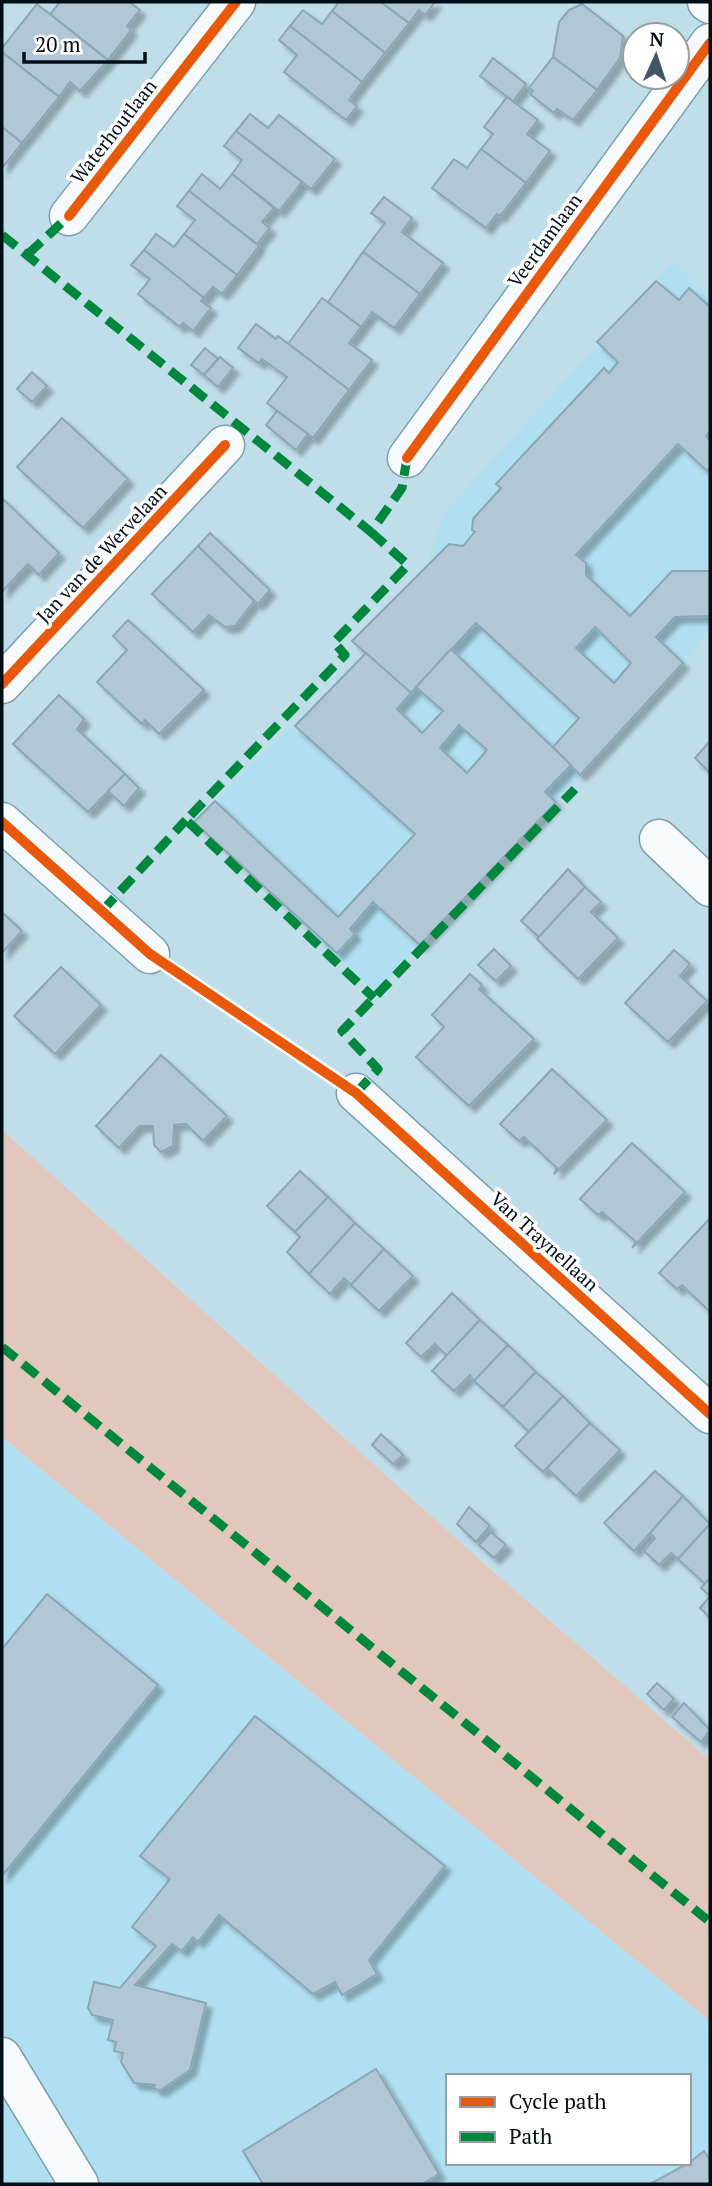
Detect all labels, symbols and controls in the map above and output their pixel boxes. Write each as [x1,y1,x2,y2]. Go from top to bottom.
scale bar [24,21,145,65]
north arrow [621,21,691,91]
text: N [649,26,665,51]
text: 20 m [35,30,81,58]
street label: Waterhoutlaan [64,74,162,188]
street label: Veerdamlaan [501,188,587,292]
street label: Jan van de Wervelaan [30,478,172,628]
street label: Van Traynellaan [486,1186,604,1296]
legend [446,2074,691,2165]
text: Cycle path [509,2087,607,2115]
text: Path [509,2122,552,2150]

